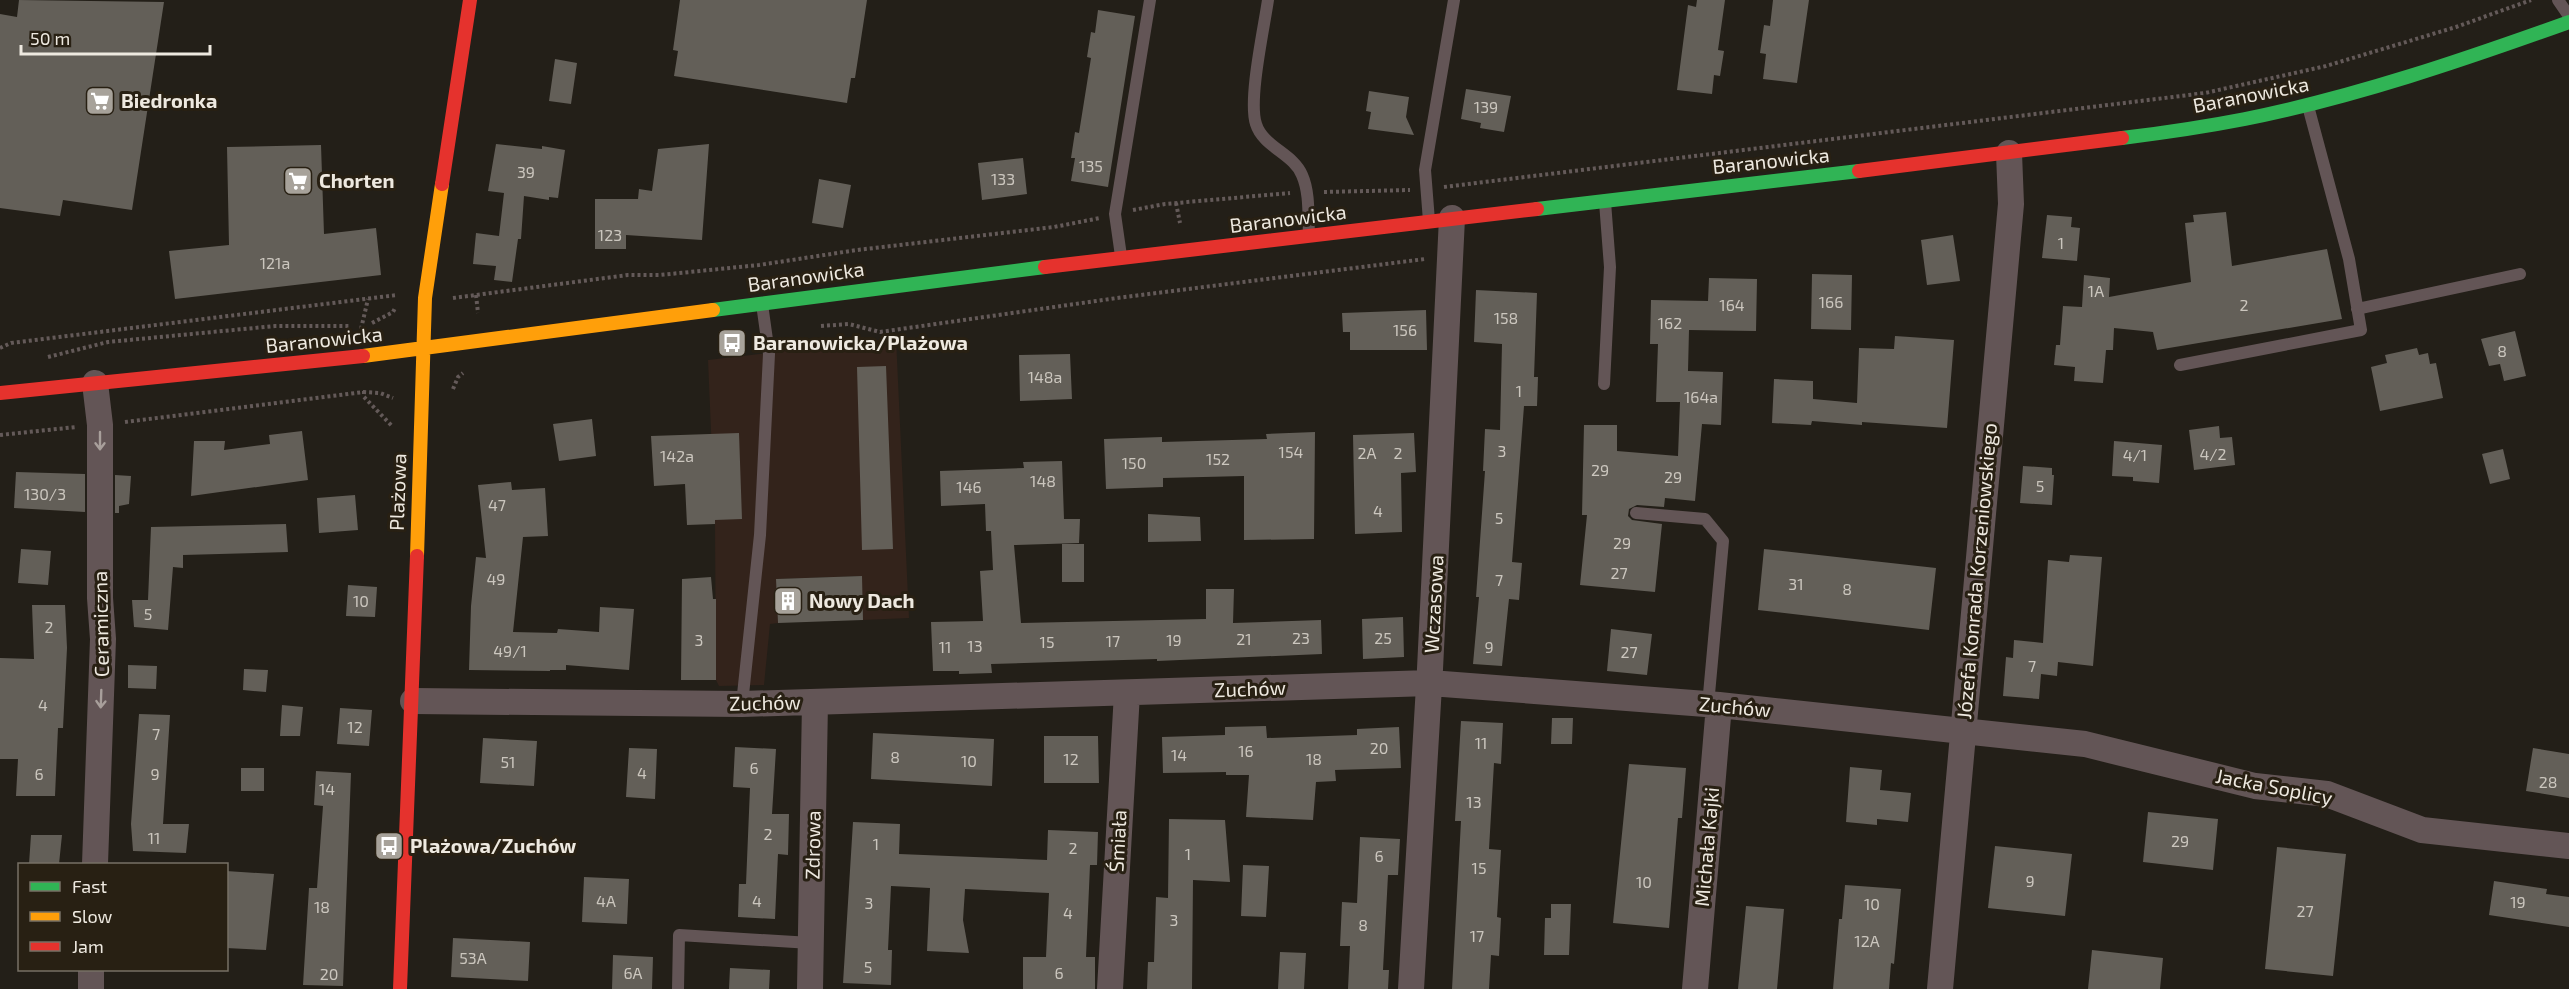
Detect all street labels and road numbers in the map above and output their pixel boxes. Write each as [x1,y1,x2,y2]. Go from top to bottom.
street label: Baranowicka [2191,71,2311,117]
street label: Baranowicka [1711,142,1831,178]
street label: Baranowicka [1228,199,1348,237]
street label: Baranowicka [746,256,866,296]
street label: Baranowicka [264,321,384,357]
street label: Józefa Konrada Korzeniowskiego [1951,422,2001,720]
street label: Plażowa [384,453,410,531]
street label: Wczasowa [1418,554,1448,654]
street label: Ceramiczna [87,571,113,677]
street label: Zuchów [1214,675,1286,701]
street label: Zuchów [729,689,801,715]
street label: Zuchów [1698,691,1772,721]
street label: Jacka Soplicy [2214,763,2335,809]
street label: Michała Kajki [1689,786,1723,908]
street label: Śmiała [1103,809,1131,873]
street label: Zdrowa [799,810,825,880]

